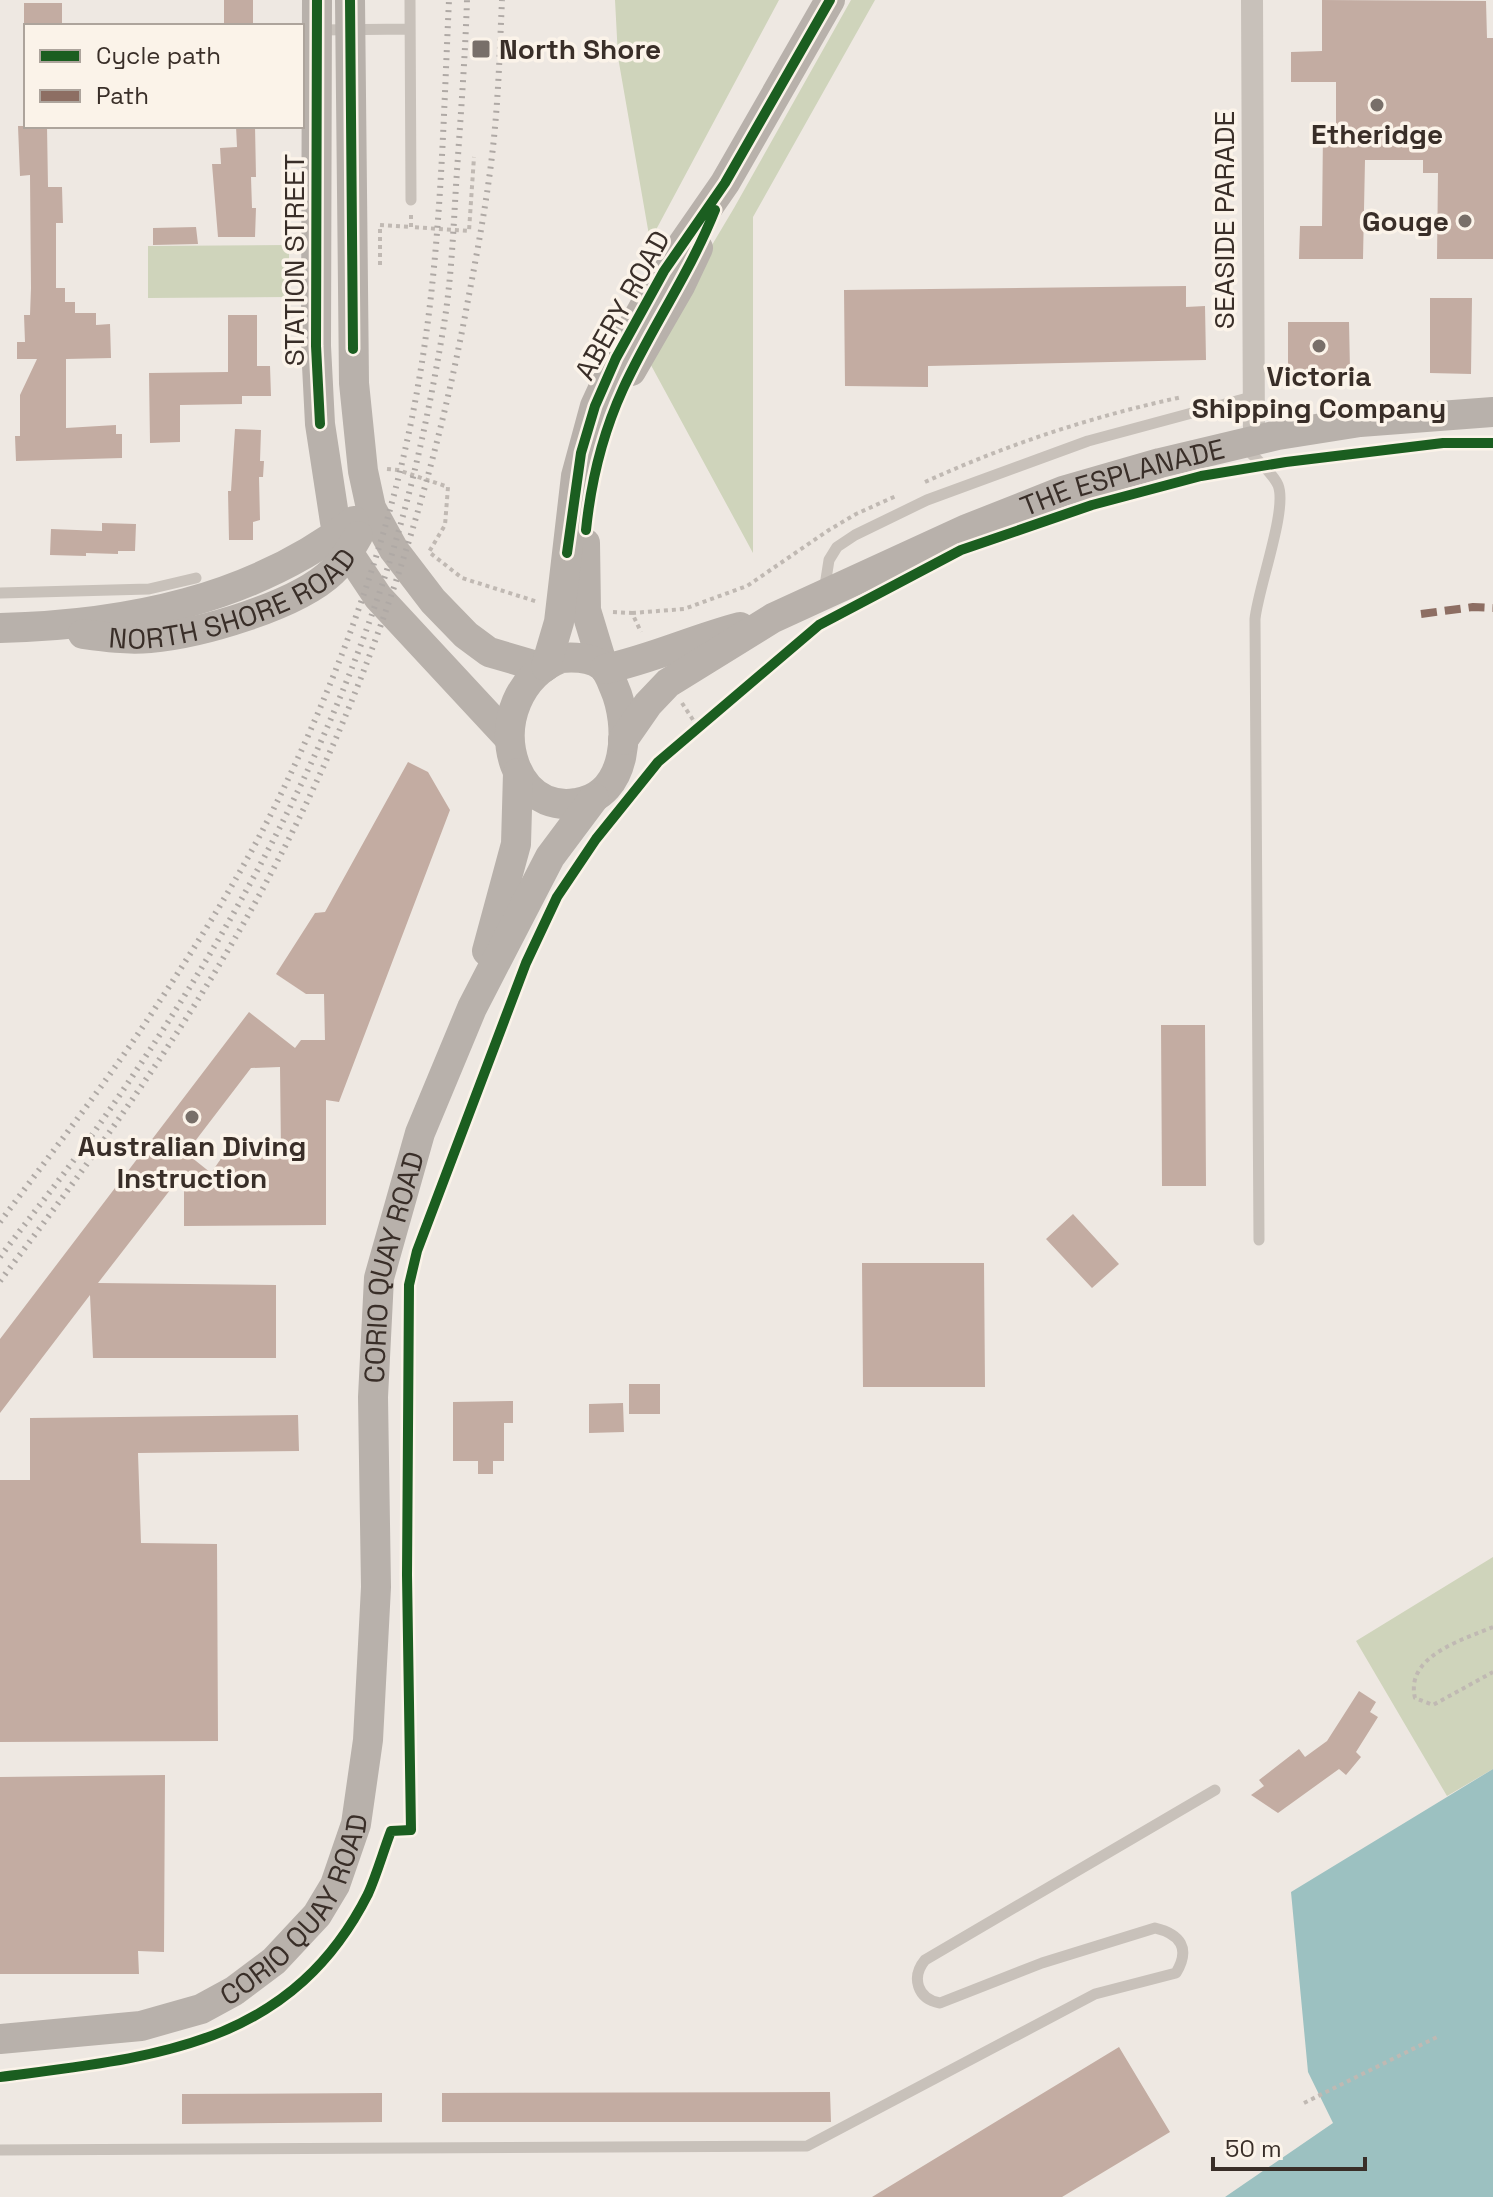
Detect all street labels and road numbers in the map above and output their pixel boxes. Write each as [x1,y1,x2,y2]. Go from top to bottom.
street label: SEASIDE PARADE [1206,111,1242,329]
street label: STATION STREET [276,154,312,366]
street label: ABERY ROAD [566,224,678,386]
street label: THE ESPLANADE [1015,430,1228,524]
street label: NORTH SHORE ROAD [107,541,364,657]
street label: CORIO QUAY ROAD [356,1147,432,1384]
street label: CORIO QUAY ROAD [213,1812,375,2013]

